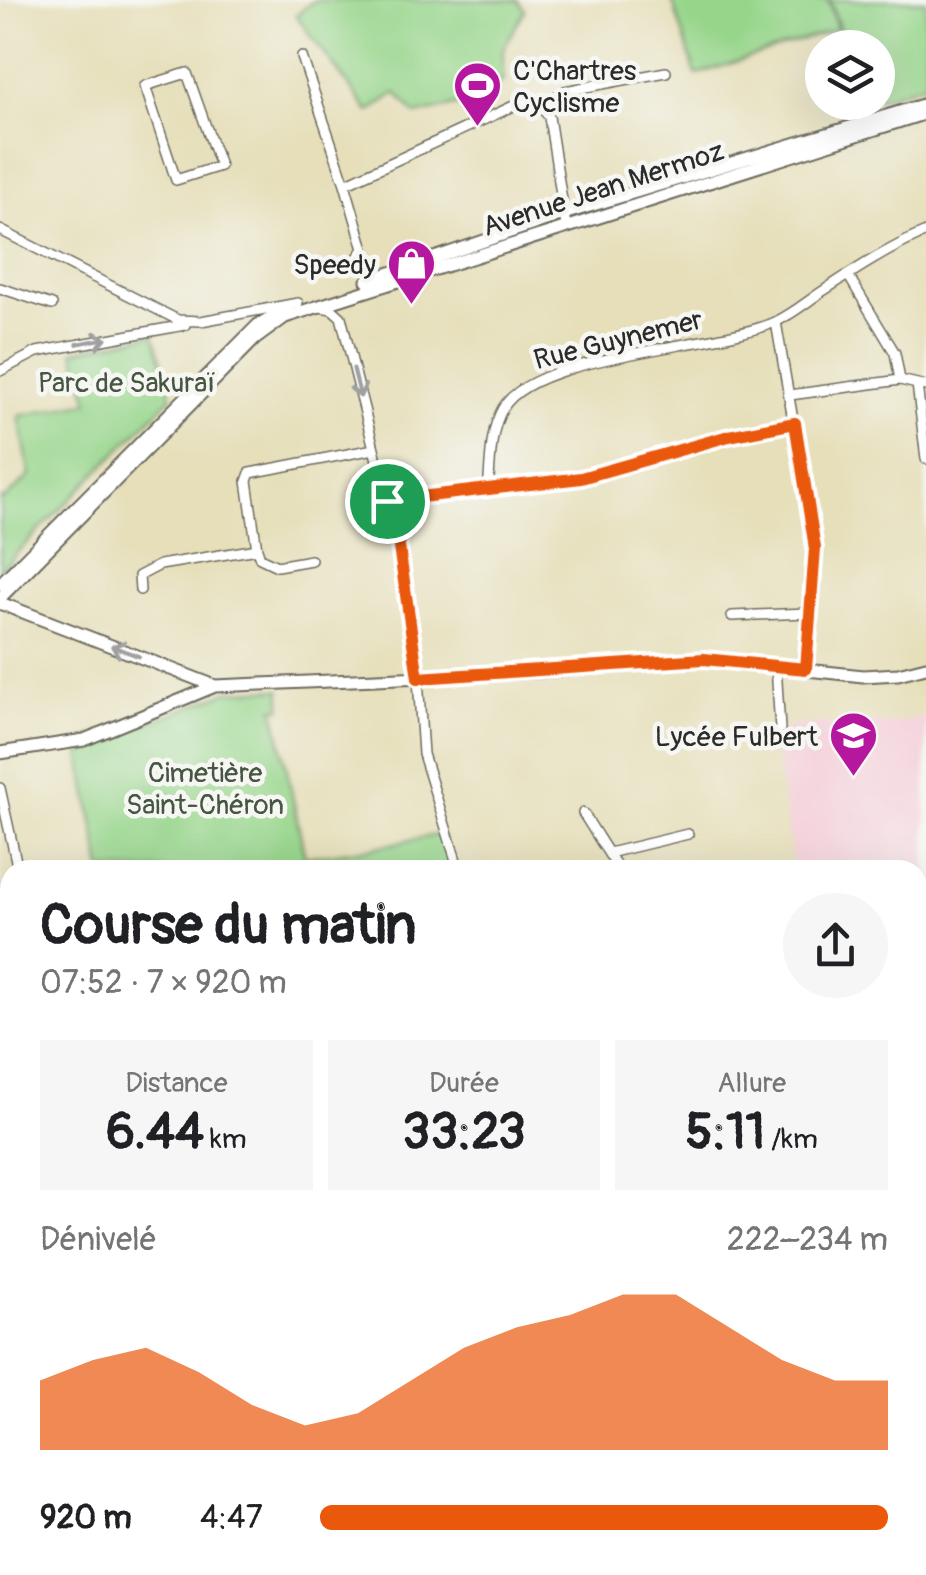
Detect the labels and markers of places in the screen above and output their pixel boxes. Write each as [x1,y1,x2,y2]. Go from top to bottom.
place label: C'Chartres Cyclisme [513,54,637,121]
sports icon: C'Chartres Cyclisme [452,60,504,128]
shop icon: Speedy [385,238,437,306]
place label: Speedy [293,248,376,283]
pin [345,459,430,544]
school or university icon: Lycée Fulbert [827,710,879,778]
place label: Lycée Fulbert [655,720,819,755]

